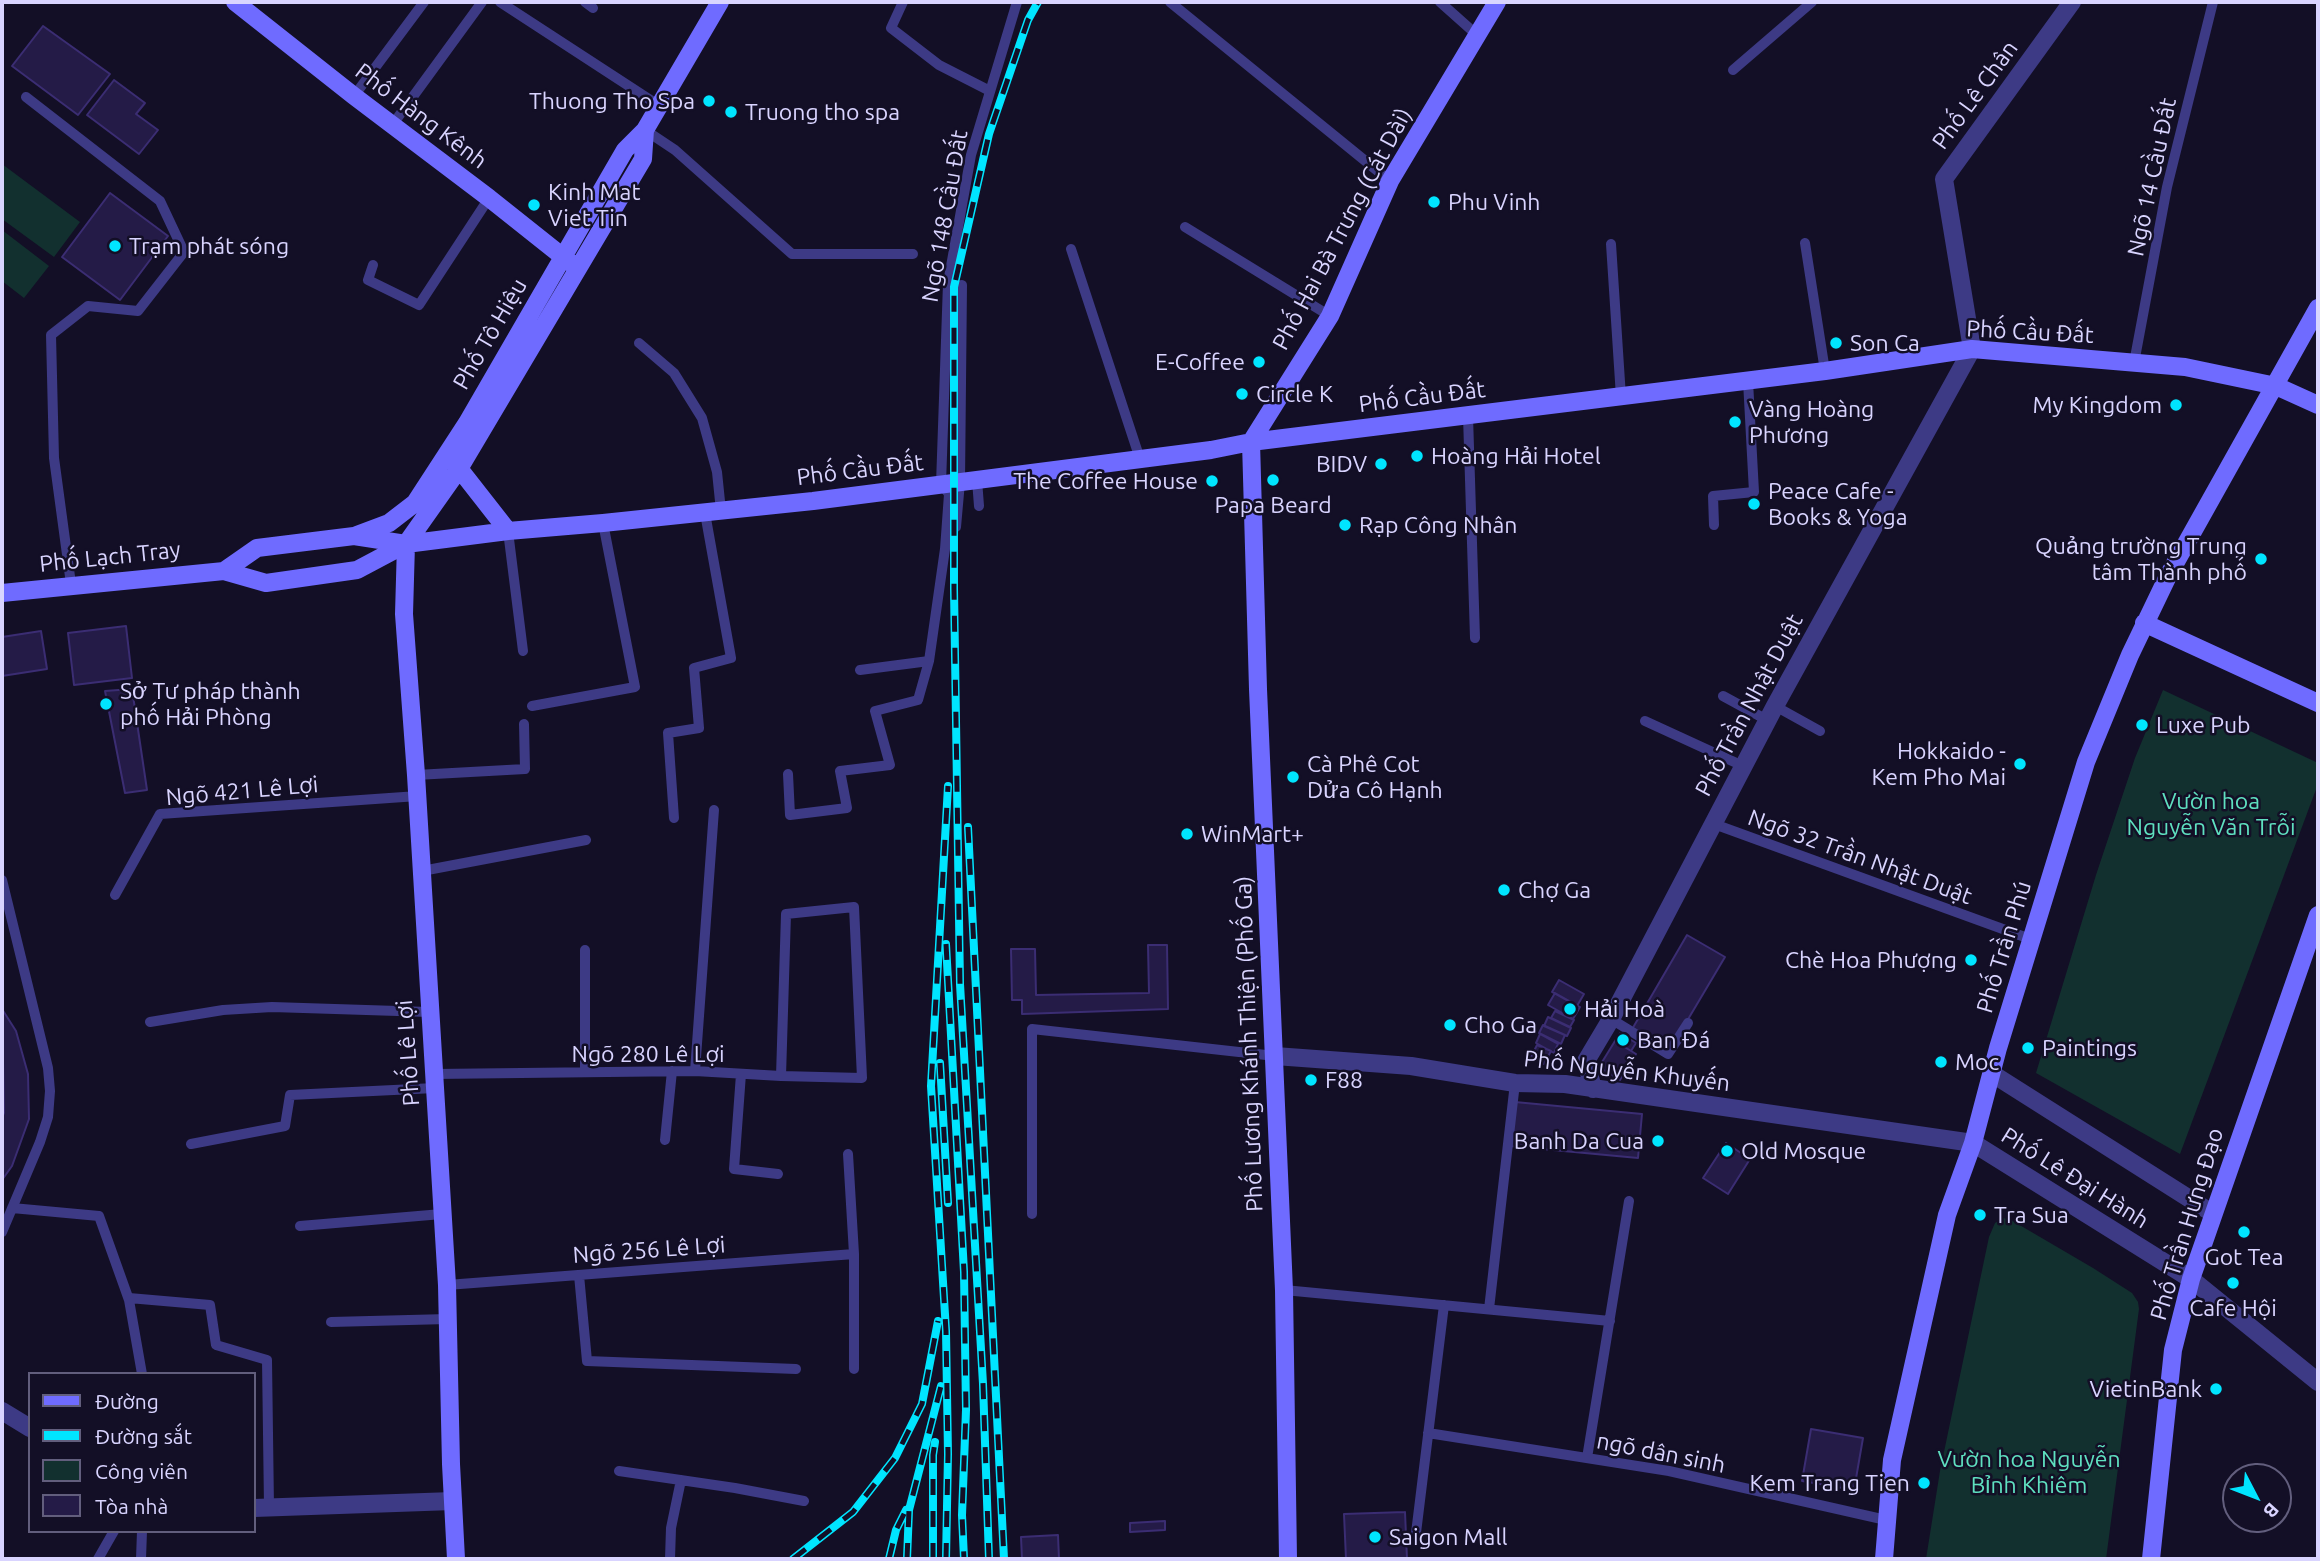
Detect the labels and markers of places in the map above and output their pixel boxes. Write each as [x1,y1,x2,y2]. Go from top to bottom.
place label: Thuong Tho Spa [529,87,695,115]
marker: Thuong Tho Spa [701,93,717,109]
place label: Truong tho spa [745,98,900,126]
marker: Truong tho spa [723,104,739,120]
place label: Kinh Mat Viet Tin [548,178,640,232]
place label: Phu Vinh [1448,188,1540,216]
marker: Phu Vinh [1426,194,1442,210]
marker: Kinh Mat Viet Tin [526,197,542,213]
place label: Trạm phát sóng [129,232,289,260]
marker: Trạm phát sóng [107,238,123,254]
place label: Son Ca [1850,329,1920,357]
marker: Son Ca [1828,335,1844,351]
place label: E-Coffee [1155,348,1245,376]
marker: E-Coffee [1251,354,1267,370]
place label: Circle K [1256,380,1333,408]
marker: Circle K [1234,386,1250,402]
place label: My Kingdom [2032,391,2162,419]
place label: Vàng Hoàng Phương [1749,395,1874,449]
marker: My Kingdom [2168,397,2184,413]
marker: Vàng Hoàng Phương [1727,414,1743,430]
place label: Hoàng Hải Hotel [1431,442,1601,470]
marker: Hoàng Hải Hotel [1409,448,1425,464]
place label: BIDV [1316,450,1367,478]
marker: BIDV [1373,456,1389,472]
place label: The Coffee House [1013,467,1198,495]
marker: Papa Beard [1265,472,1281,488]
marker: The Coffee House [1204,473,1220,489]
place label: Peace Cafe - Books & Yoga [1768,477,1907,531]
place label: Papa Beard [1214,491,1332,519]
marker: Peace Cafe - Books & Yoga [1746,496,1762,512]
place label: Rạp Công Nhân [1359,511,1517,539]
marker: Rạp Công Nhân [1337,517,1353,533]
place label: Quảng trường Trung tâm Thành phố [2035,532,2247,586]
marker: Quảng trường Trung tâm Thành phố [2253,551,2269,567]
place label: Sở Tư pháp thành phố Hải Phòng [120,677,301,731]
marker: Sở Tư pháp thành phố Hải Phòng [98,696,114,712]
place label: Luxe Pub [2156,711,2250,739]
marker: Luxe Pub [2134,717,2150,733]
place label: Hokkaido - Kem Pho Mai [1871,737,2006,791]
place label: Cà Phê Cot Dửa Cô Hạnh [1307,750,1443,804]
marker: Hokkaido - Kem Pho Mai [2012,756,2028,772]
marker: Cà Phê Cot Dửa Cô Hạnh [1285,769,1301,785]
place label: WinMart+ [1201,820,1304,848]
marker: WinMart+ [1179,826,1195,842]
place label: Chợ Ga [1518,876,1591,904]
marker: Chợ Ga [1496,882,1512,898]
place label: Chè Hoa Phượng [1785,946,1957,974]
marker: Chè Hoa Phượng [1963,952,1979,968]
place label: Hải Hoà [1584,995,1665,1023]
marker: Hải Hoà [1562,1001,1578,1017]
place label: Cho Ga [1464,1011,1537,1039]
marker: Cho Ga [1442,1017,1458,1033]
place label: Ban Đá [1637,1026,1710,1054]
marker: Ban Đá [1615,1032,1631,1048]
place label: Paintings [2042,1034,2137,1062]
marker: Paintings [2020,1040,2036,1056]
place label: Moc [1955,1048,1999,1076]
marker: Moc [1933,1054,1949,1070]
place label: F88 [1325,1066,1363,1094]
marker: F88 [1303,1072,1319,1088]
place label: Banh Da Cua [1514,1127,1644,1155]
marker: Banh Da Cua [1650,1133,1666,1149]
place label: Old Mosque [1741,1137,1866,1165]
marker: Old Mosque [1719,1143,1735,1159]
place label: Tra Sua [1994,1201,2069,1229]
marker: Tra Sua [1972,1207,1988,1223]
marker: Got Tea [2236,1224,2252,1240]
place label: Got Tea [2204,1243,2284,1271]
marker: Cafe Hội [2225,1275,2241,1291]
place label: Cafe Hội [2189,1294,2277,1322]
place label: VietinBank [2089,1375,2202,1403]
marker: VietinBank [2208,1381,2224,1397]
place label: Kem Trang Tien [1750,1469,1910,1497]
marker: Kem Trang Tien [1916,1475,1932,1491]
place label: Saigon Mall [1389,1523,1507,1551]
marker: Saigon Mall [1367,1529,1383,1545]

